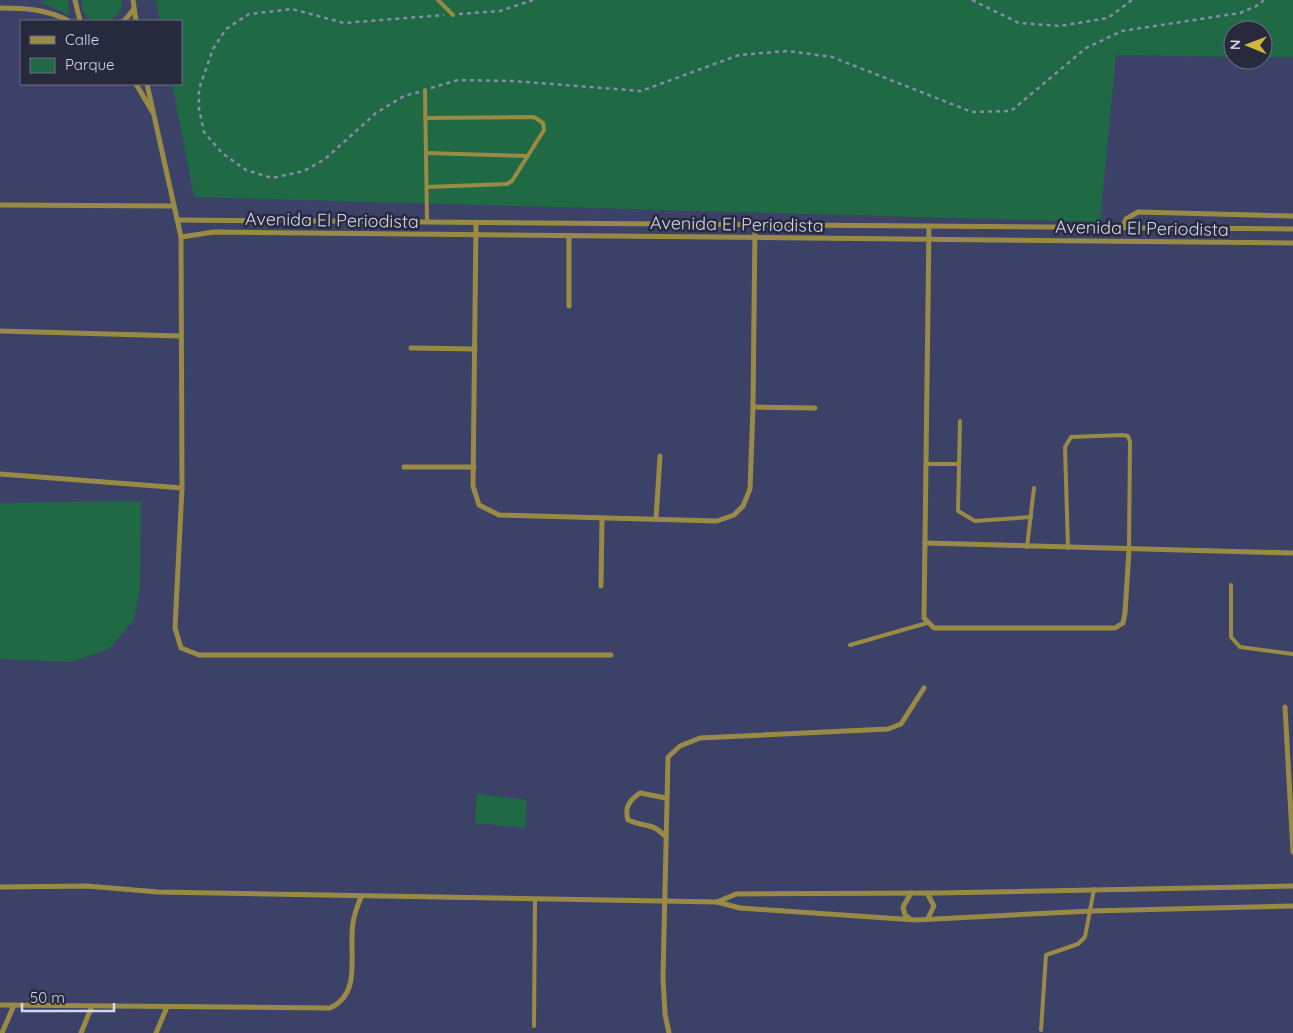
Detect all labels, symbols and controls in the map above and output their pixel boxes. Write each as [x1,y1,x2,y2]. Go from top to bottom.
legend [20,20,182,85]
north arrow [1223,20,1273,70]
text: Calle [65,30,99,49]
text: N [1226,39,1244,50]
text: Parque [65,55,115,74]
street label: Avenida El Periodista [245,207,419,233]
street label: Avenida El Periodista [650,211,824,237]
street label: Avenida El Periodista [1055,215,1229,241]
scale bar [22,980,115,1012]
text: 50 m [30,988,65,1007]

